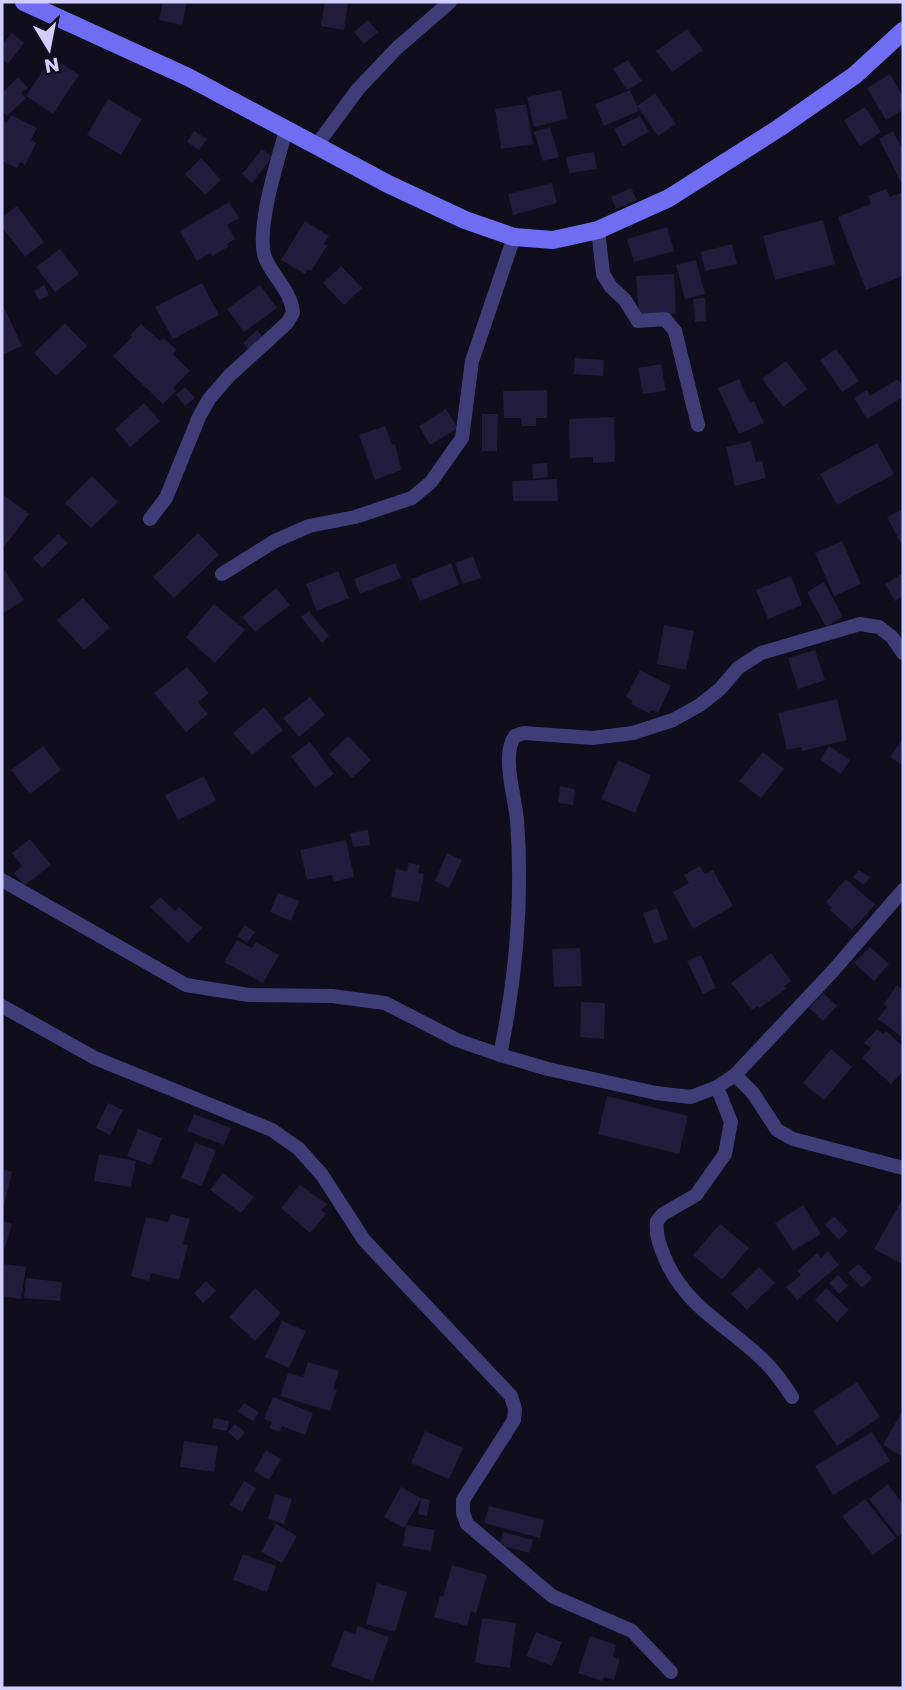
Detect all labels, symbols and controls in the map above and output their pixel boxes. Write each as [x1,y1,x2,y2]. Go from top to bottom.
north arrow [14,14,84,84]
text: N [42,51,61,80]

